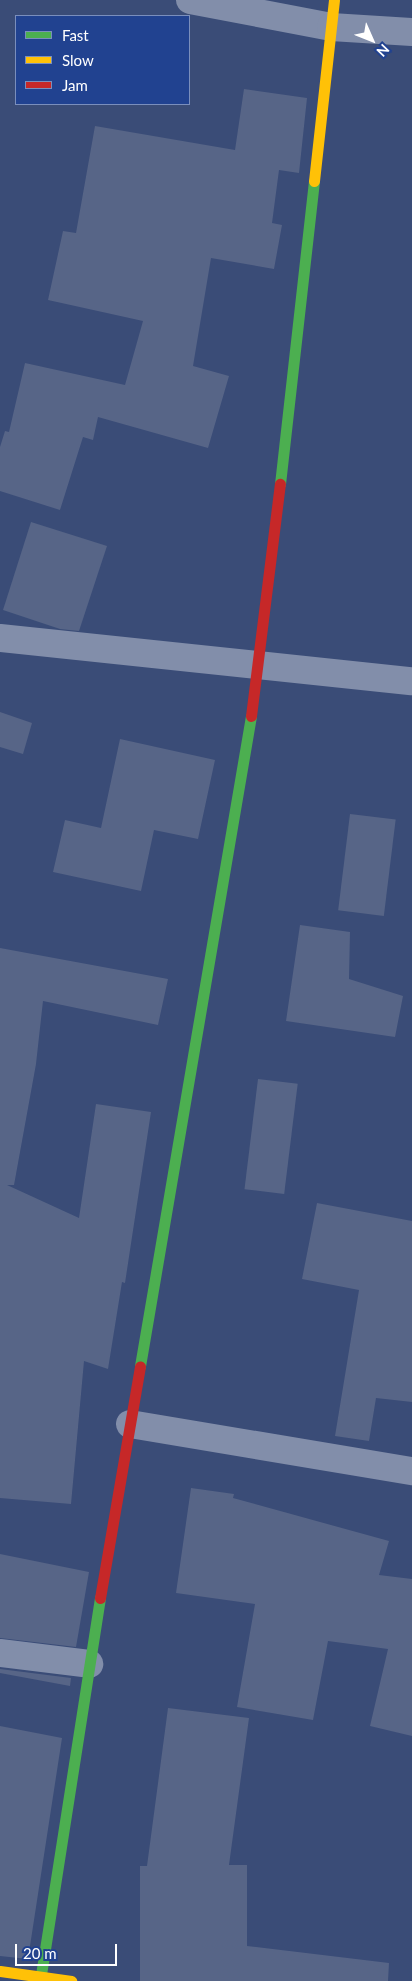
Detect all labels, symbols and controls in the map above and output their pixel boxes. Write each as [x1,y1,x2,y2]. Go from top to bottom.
legend [15,15,190,105]
north arrow [347,15,397,65]
text: Fast [62,26,89,44]
text: N [373,41,393,61]
text: Slow [62,51,94,69]
text: Jam [62,76,88,94]
scale bar [18,1934,120,1966]
text: 20 m [23,1944,57,1962]

